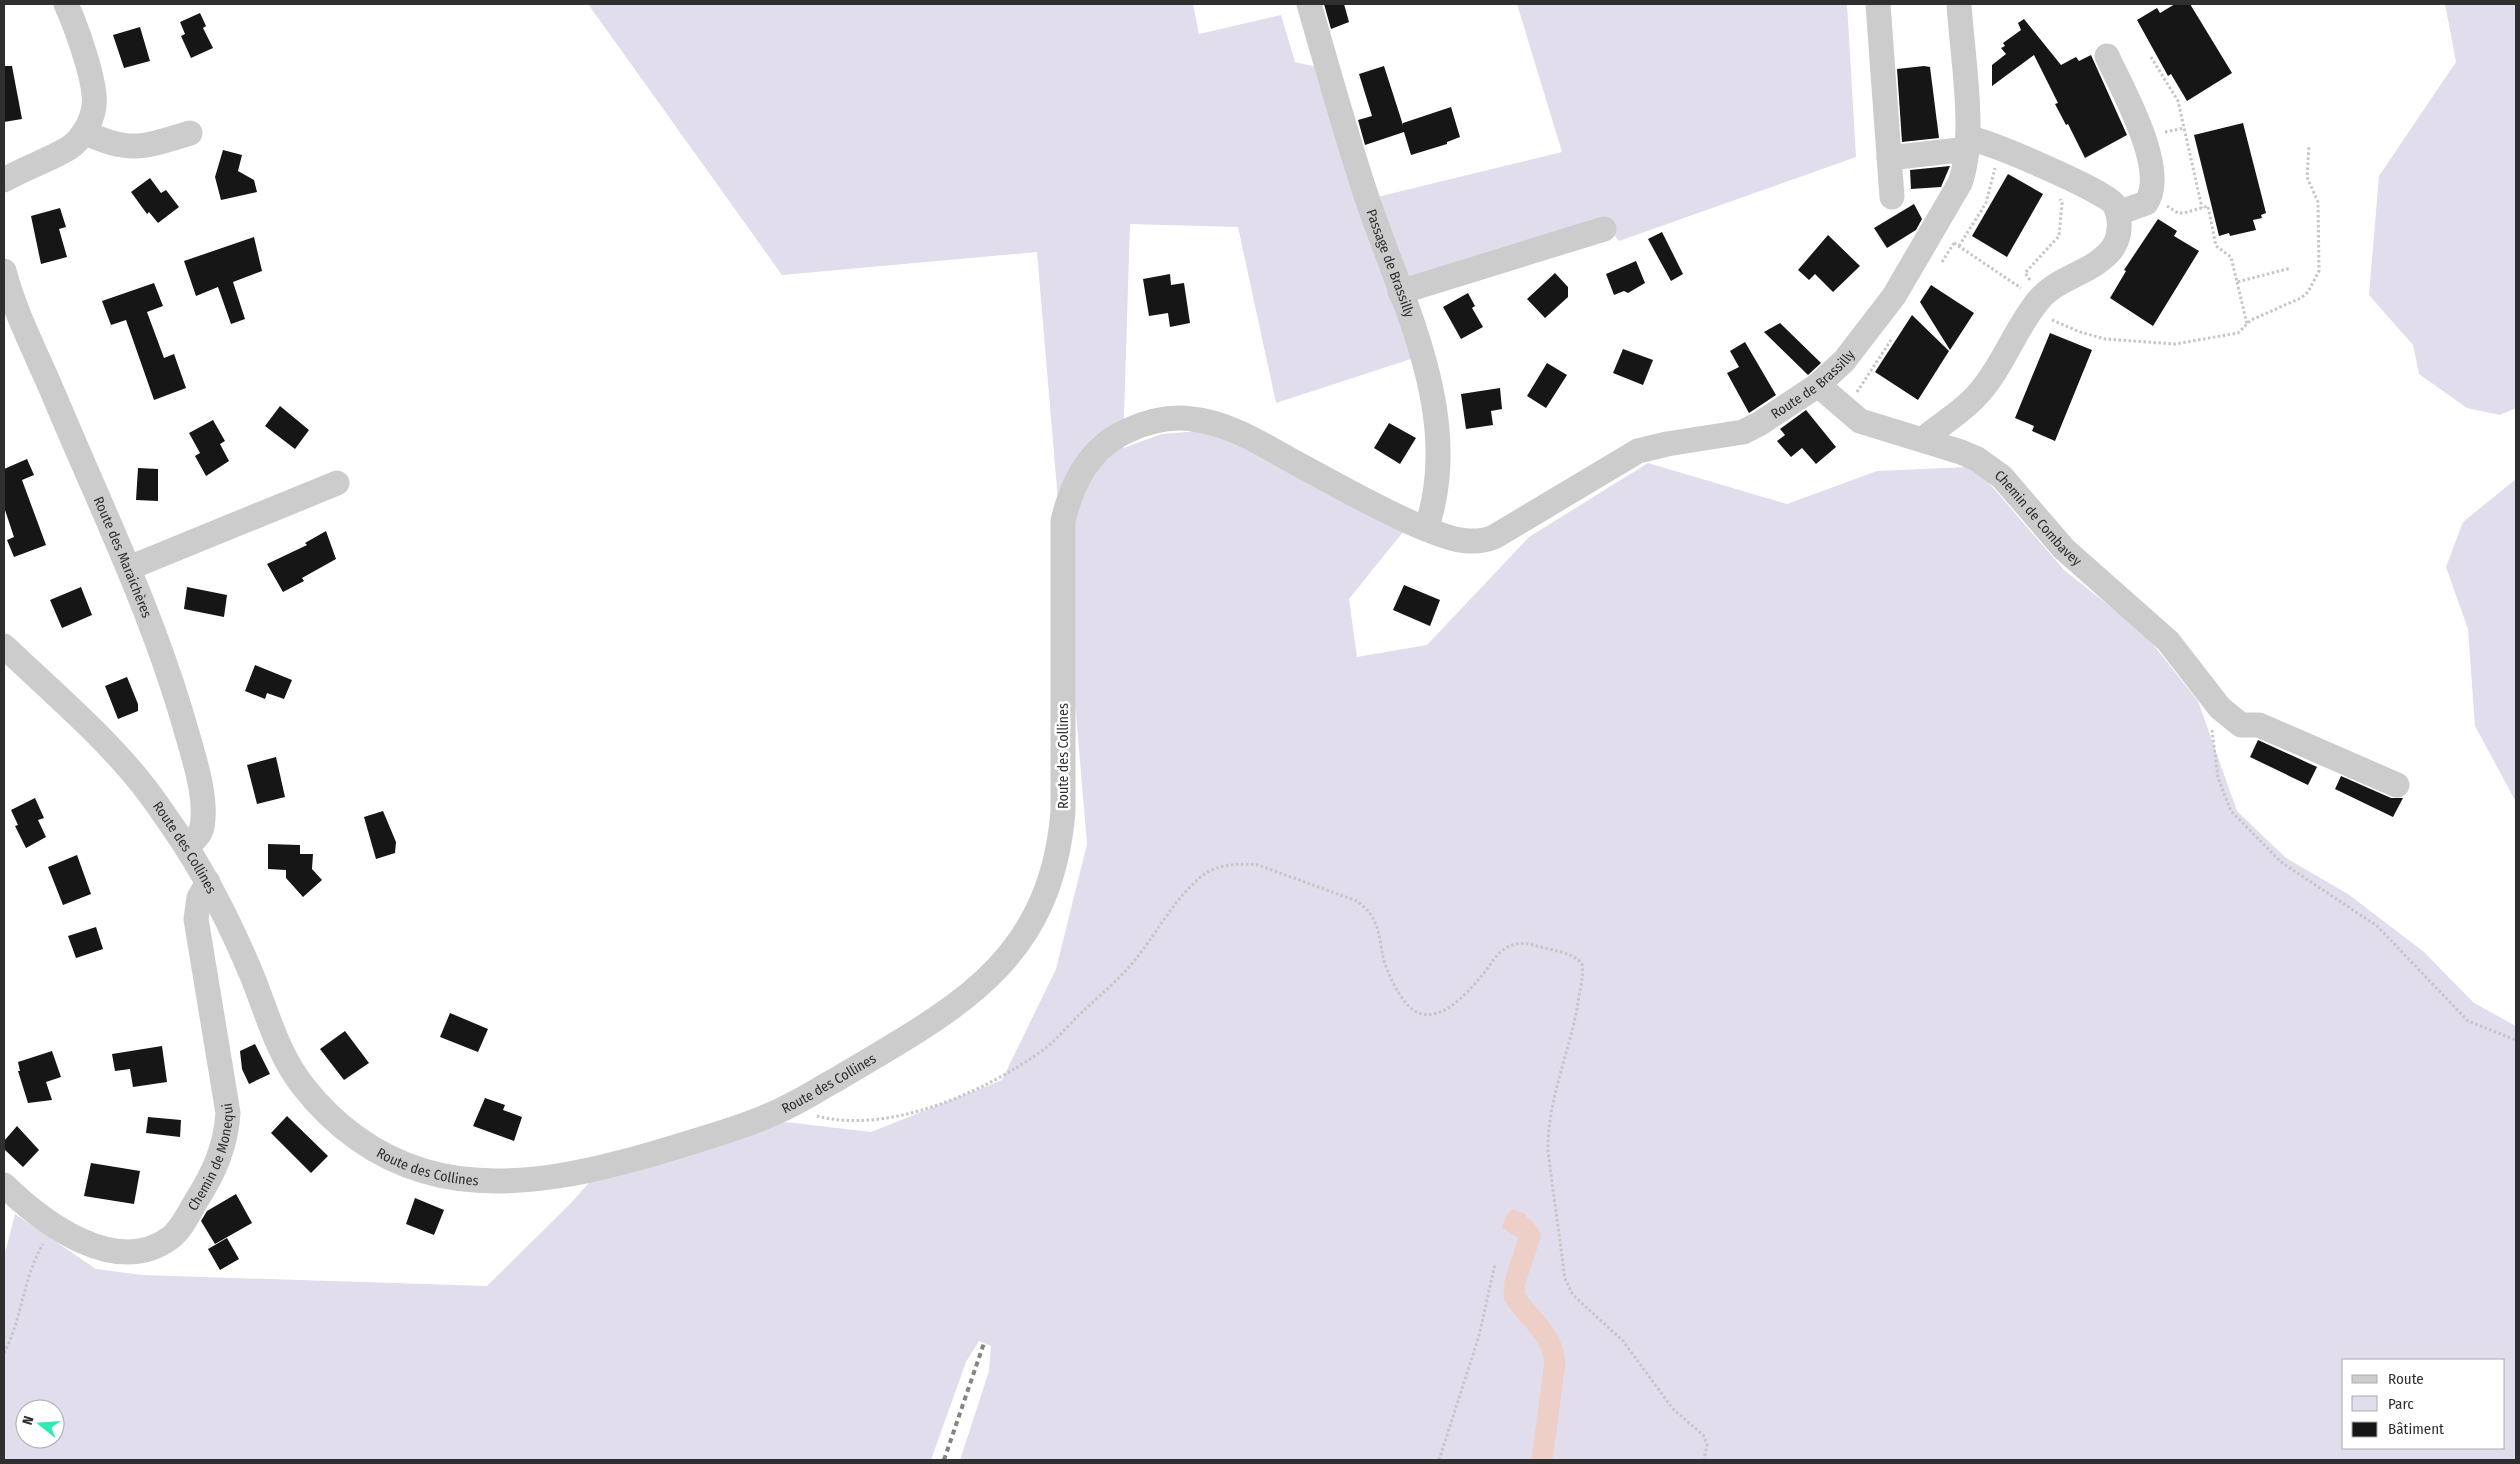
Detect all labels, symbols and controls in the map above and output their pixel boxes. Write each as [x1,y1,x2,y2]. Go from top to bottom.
street label: Passage de Brassilly [1362,207,1418,320]
street label: Route de Brassilly [1768,346,1859,423]
street label: Chemin de Combavey [1992,467,2086,570]
street label: Route des Maraichères [90,494,155,620]
street label: Route des Collines [1055,703,1072,809]
street label: Route des Collines [149,798,220,897]
street label: Route des Collines [779,1050,879,1117]
street label: Chemin de Monequi [184,1102,237,1214]
street label: Route des Collines [373,1144,479,1189]
legend [2342,1359,2505,1449]
text: Route [2388,1370,2424,1388]
text: Parc [2388,1395,2414,1413]
north arrow [15,1399,65,1449]
text: N [19,1414,37,1427]
text: Bâtiment [2388,1420,2444,1438]

